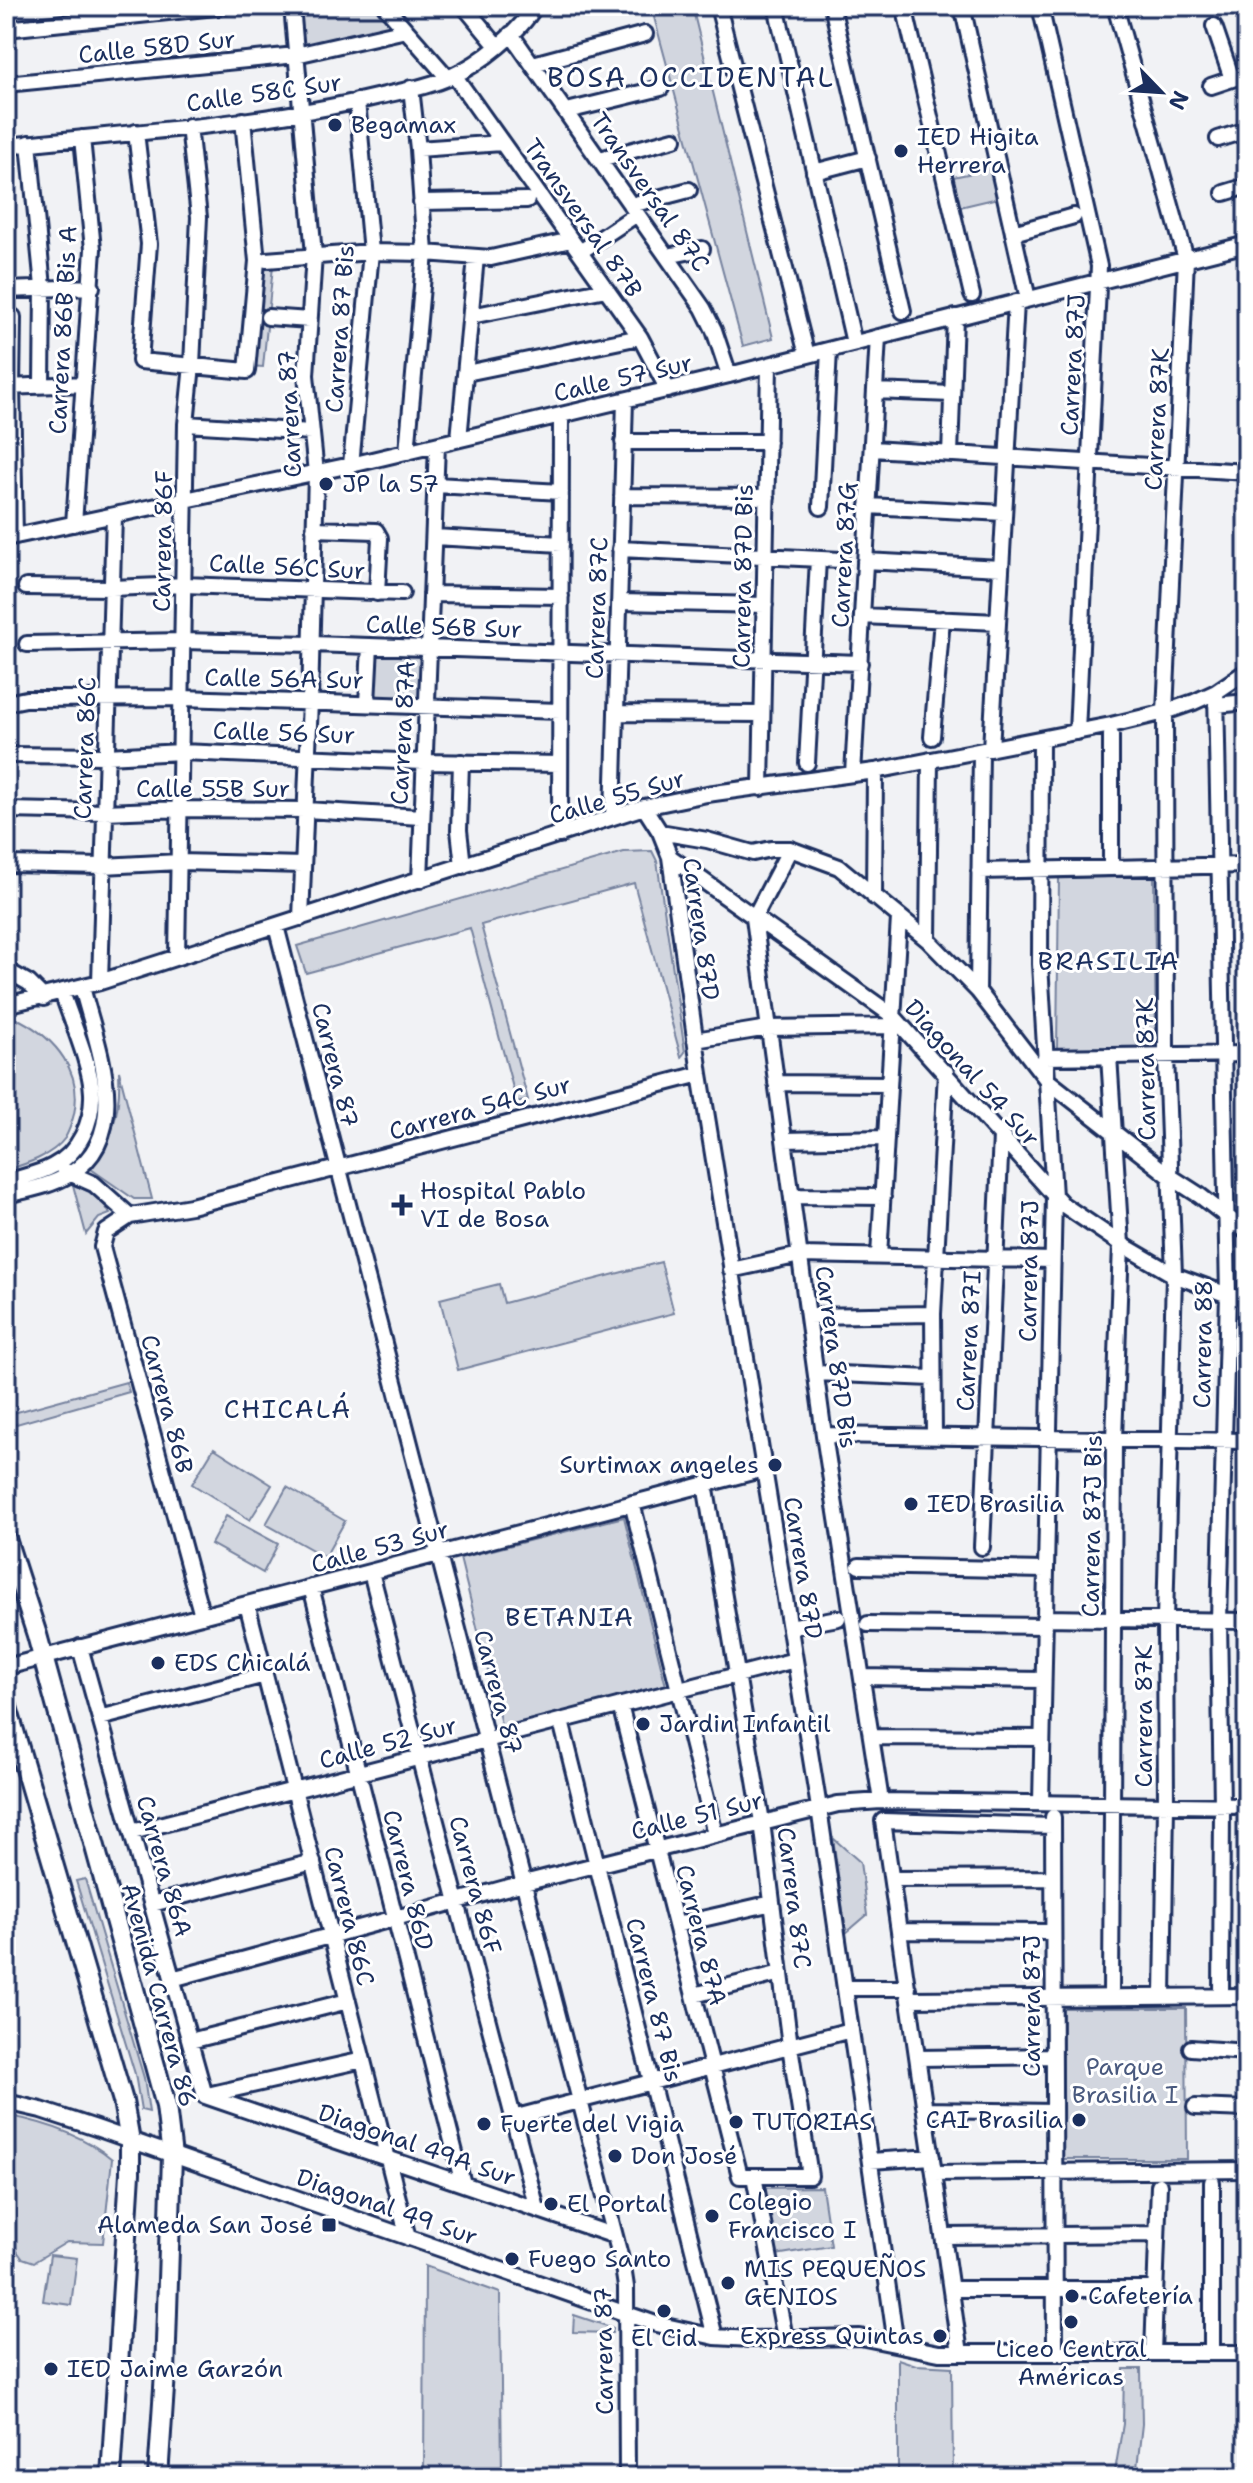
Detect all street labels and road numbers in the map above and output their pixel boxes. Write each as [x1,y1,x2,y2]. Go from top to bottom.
street label: Calle 58D Sur [77,23,237,71]
street label: Calle 58C Sur [184,66,344,120]
street label: Transversal 87C [583,106,717,278]
street label: Transversal 87B [516,132,650,304]
street label: Carrera 86B Bis A [42,225,84,435]
street label: Carrera 87 Bis [318,244,362,414]
street label: Carrera 87J [1053,293,1093,437]
street label: Calle 57 Sur [550,346,696,410]
street label: Carrera 87K [1137,346,1177,491]
street label: Carrera 87 [271,349,309,479]
street label: Carrera 86F [146,470,180,612]
street label: Carrera 87G [824,481,864,629]
street label: Carrera 87D Bis [725,484,761,668]
street label: Carrera 87C [579,536,615,680]
street label: Calle 56C Sur [208,547,366,587]
street label: Calle 56B Sur [365,608,523,646]
street label: Carrera 87A [383,660,423,806]
street label: Calle 56A Sur [204,662,364,696]
street label: Carrera 86C [67,676,103,820]
street label: Calle 56 Sur [212,715,356,751]
street label: Calle 55 Sur [545,762,689,832]
street label: Calle 55B Sur [136,773,290,805]
street label: Carrera 87D [675,856,727,1002]
street label: Diagonal 54 Sur [897,992,1047,1154]
street label: Carrera 87K [1129,997,1163,1141]
street label: Carrera 87 [304,999,366,1131]
street label: Carrera 54C Sur [385,1068,575,1148]
street label: Carrera 87J [1012,1200,1046,1342]
street label: Carrera 87D Bis [807,1264,865,1450]
street label: Carrera 87I [949,1270,989,1412]
street label: Carrera 88 [1186,1279,1220,1409]
street label: Carrera 86B [133,1331,201,1477]
street label: Carrera 87J Bis [1074,1434,1110,1618]
street label: Carrera 87D [776,1495,830,1641]
street label: Calle 53 Sur [307,1513,453,1581]
street label: Carrera 87 [466,1626,530,1758]
street label: Carrera 87K [1128,1644,1160,1788]
street label: Calle 52 Sur [316,1709,460,1777]
street label: Calle 51 Sur [628,1784,766,1848]
street label: Carrera 86A [129,1792,199,1940]
street label: Carrera 86D [375,1806,441,1954]
street label: Carrera 86F [441,1812,509,1958]
street label: Carrera 87C [769,1825,819,1971]
street label: Carrera 86C [316,1843,382,1989]
street label: Carrera 87A [668,1861,734,2009]
street label: Avenida Carrera 86 [114,1879,204,2111]
street label: Carrera 87 Bis [618,1914,690,2086]
street label: Carrera 87J [1016,1935,1048,2077]
street label: Diagonal 49A Sur [314,2096,520,2194]
street label: Diagonal 49 Sur [292,2161,482,2253]
street label: Carrera 87 [587,2287,621,2415]

